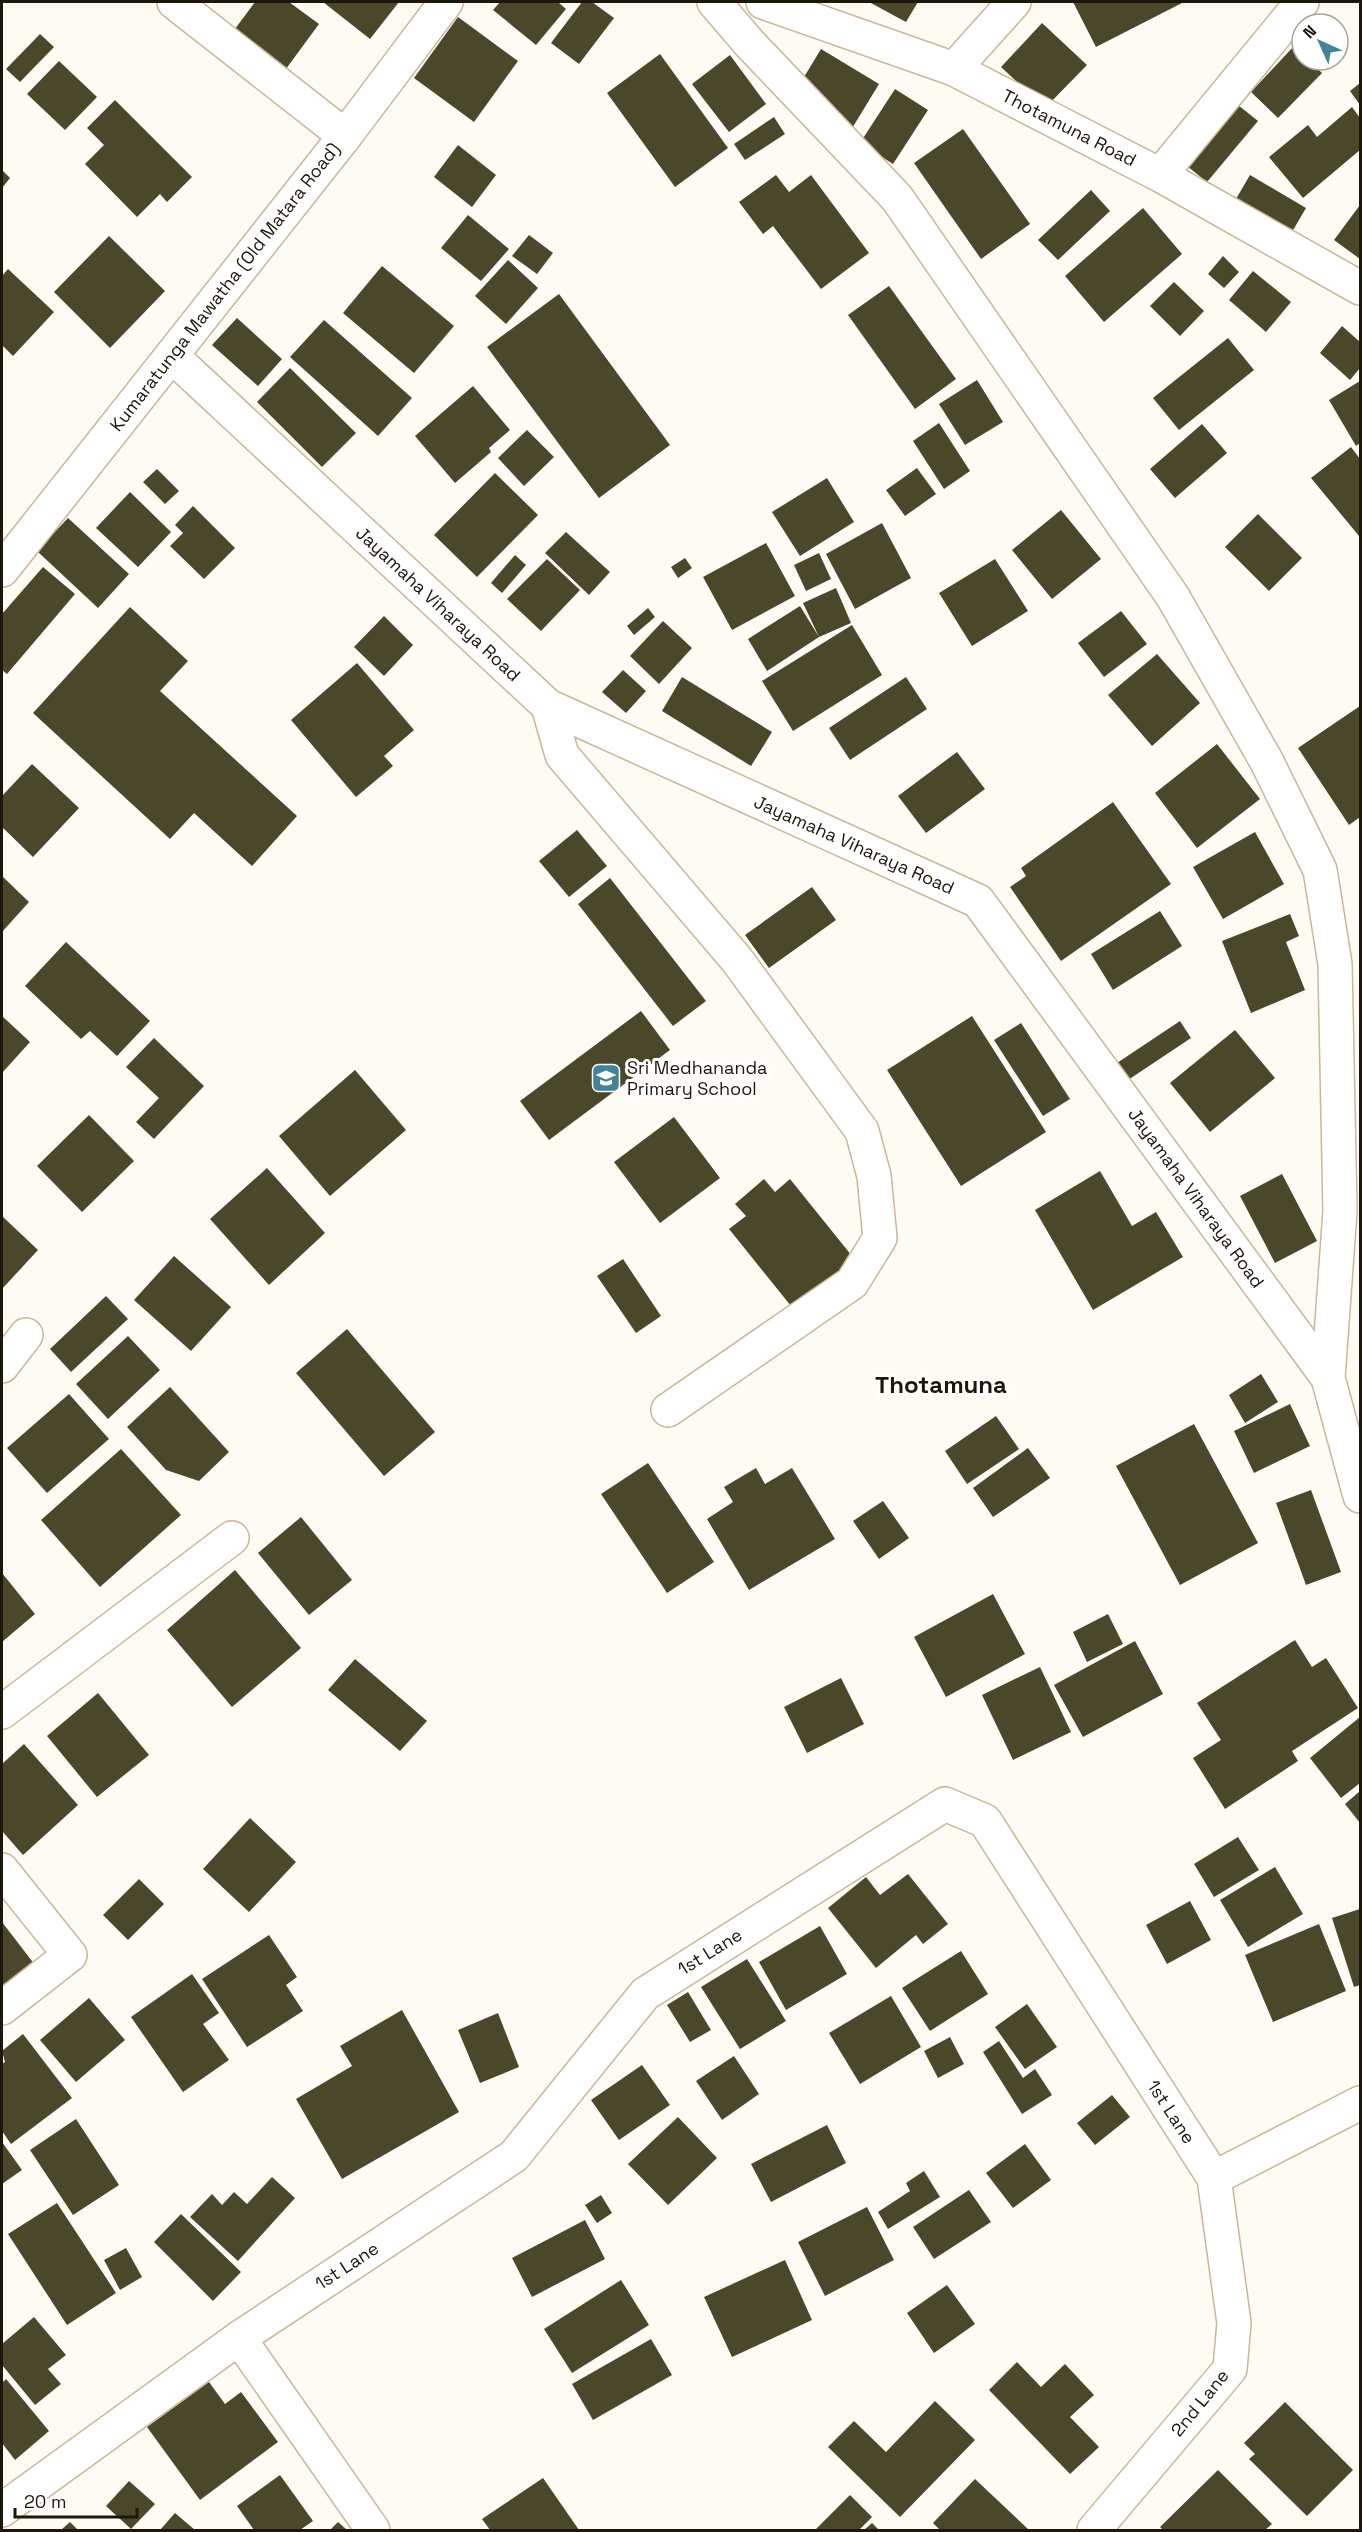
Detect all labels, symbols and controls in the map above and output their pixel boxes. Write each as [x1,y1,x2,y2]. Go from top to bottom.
north arrow [1290,12,1350,72]
text: N [1299,21,1321,43]
street label: Thotamuna Road [998,84,1140,171]
street label: Kumaratunga Mawatha (Old Matara Road) [105,138,345,436]
street label: Jayamaha Viharaya Road [351,521,526,686]
street label: Jayamaha Viharaya Road [750,790,958,899]
place label: Sri Medhananda Primary School [627,1056,767,1100]
school or university icon: Sri Medhananda Primary School [590,1062,622,1094]
street label: Jayamaha Viharaya Road [1123,1103,1269,1292]
district label: Thotamuna [875,1369,1007,1400]
street label: 1st Lane [673,1923,746,1980]
street label: 1st Lane [1142,2075,1201,2148]
street label: 1st Lane [310,2236,383,2295]
street label: 2nd Lane [1166,2364,1234,2441]
scale bar [15,2481,136,2519]
text: 20 m [24,2490,67,2513]

